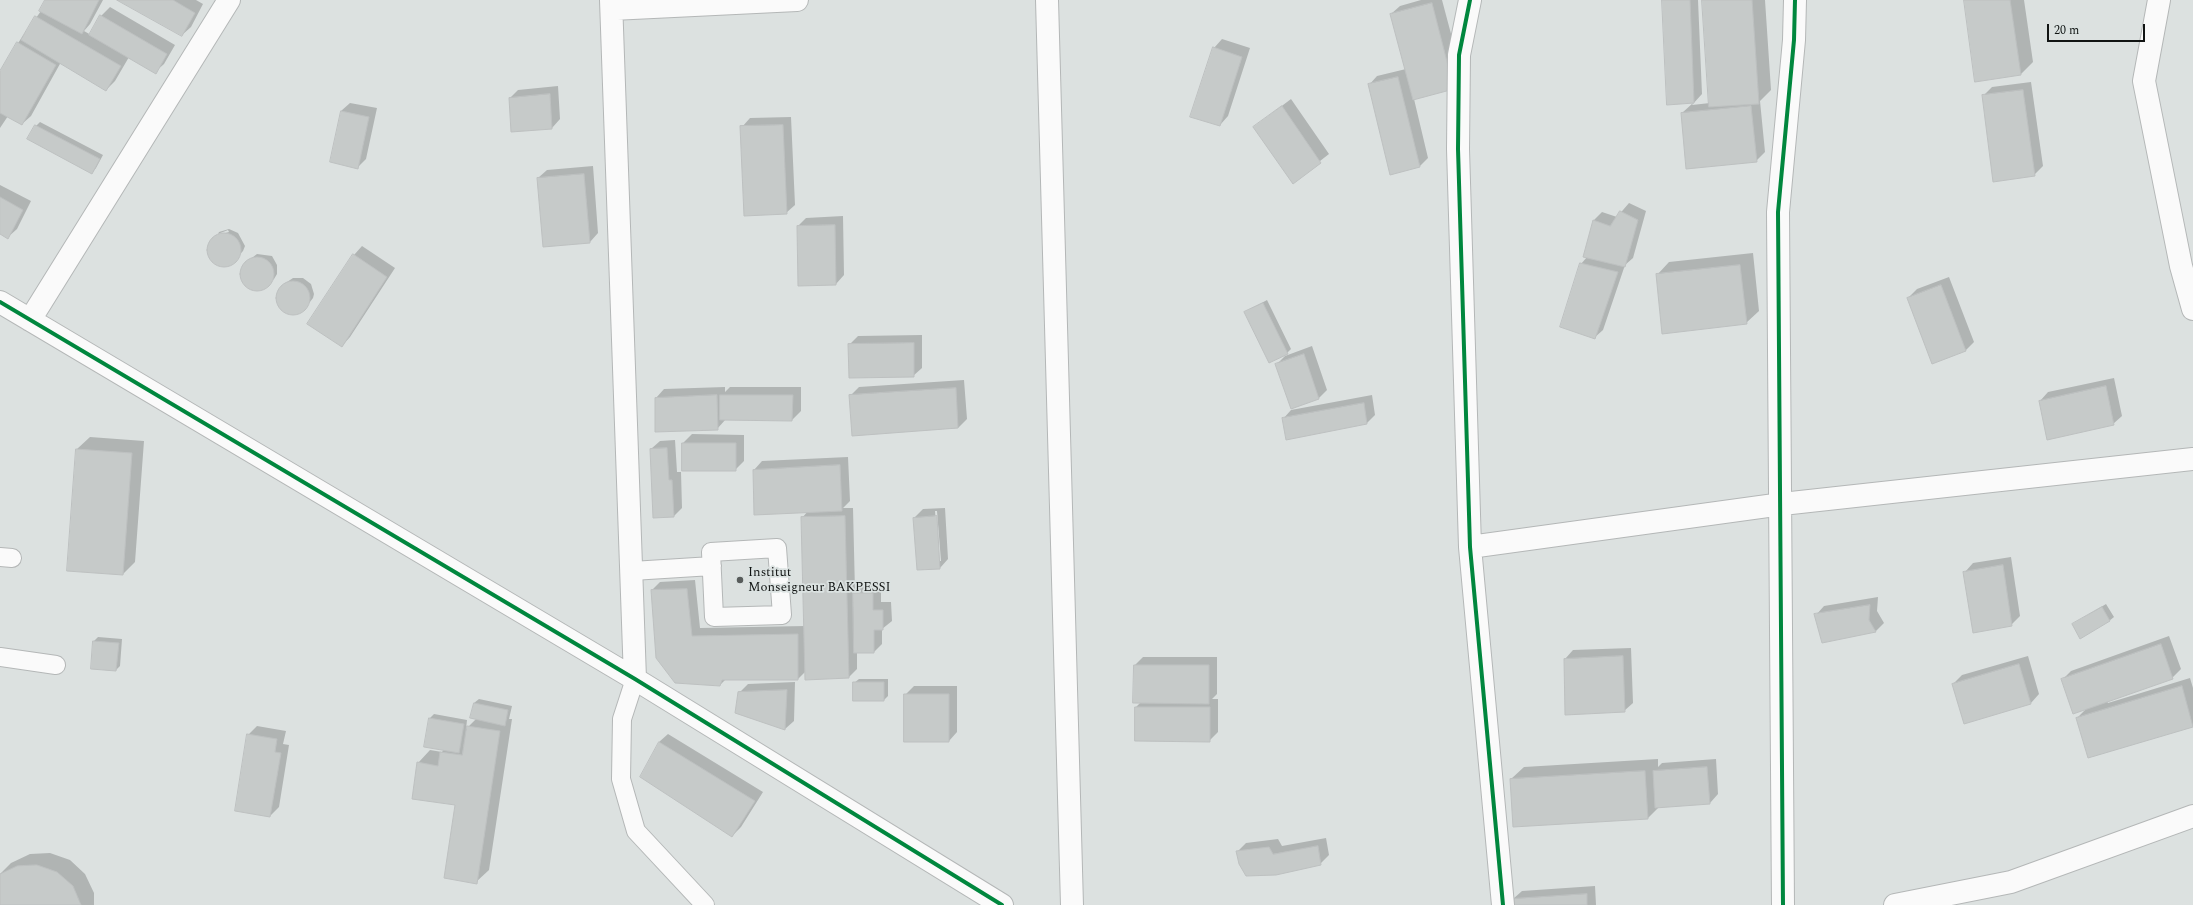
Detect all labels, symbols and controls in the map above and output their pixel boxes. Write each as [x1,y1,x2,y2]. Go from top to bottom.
scale bar [2049,16,2147,42]
text: 20 m [2054,21,2079,40]
place label: Institut Monseigneur BAKPESSI [748,565,891,596]
marker: Institut Monseigneur BAKPESSI [735,575,745,585]

